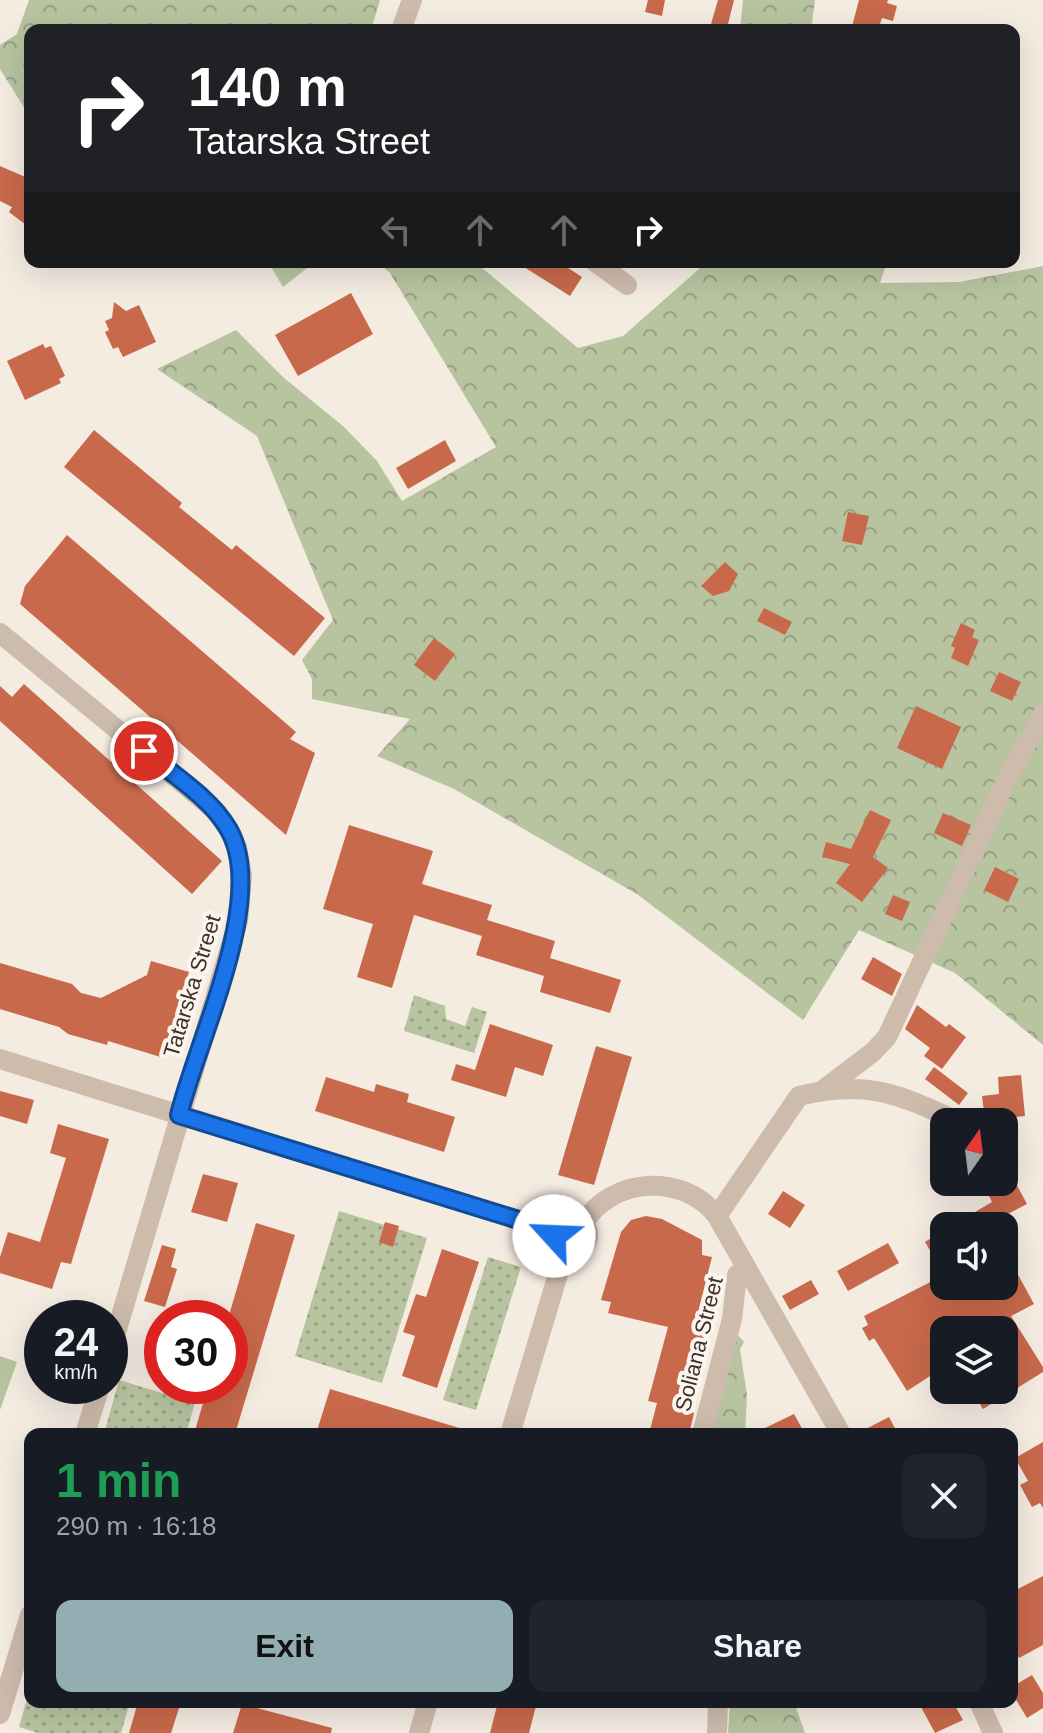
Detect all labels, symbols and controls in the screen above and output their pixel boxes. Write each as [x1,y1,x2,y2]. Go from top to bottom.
text: 140 m [188,55,347,118]
icon: right [56,56,160,160]
text: Tatarska Street [188,121,430,162]
icon: left [374,208,418,252]
icon: ahead [458,208,502,252]
icon: ahead [542,208,586,252]
icon: right [626,208,670,252]
pin [110,717,178,785]
icon: arrive [122,729,166,773]
street label: Tatarska Street [158,912,226,1060]
north arrow [930,1108,1018,1196]
map controls [930,1108,1018,1404]
position arrow [512,1194,596,1278]
button: sound [930,1212,1018,1300]
street label: Soliana Street [670,1274,728,1414]
speed limit sign: 30 [144,1300,248,1404]
button: layers [930,1316,1018,1404]
text: 24 [54,1320,98,1364]
text: km/h [54,1361,98,1383]
text: 1 min [56,1454,181,1507]
button: close [902,1454,986,1538]
text: 290 m · 16:18 [56,1511,216,1541]
button: Exit [56,1600,513,1692]
button: Share [529,1600,986,1692]

